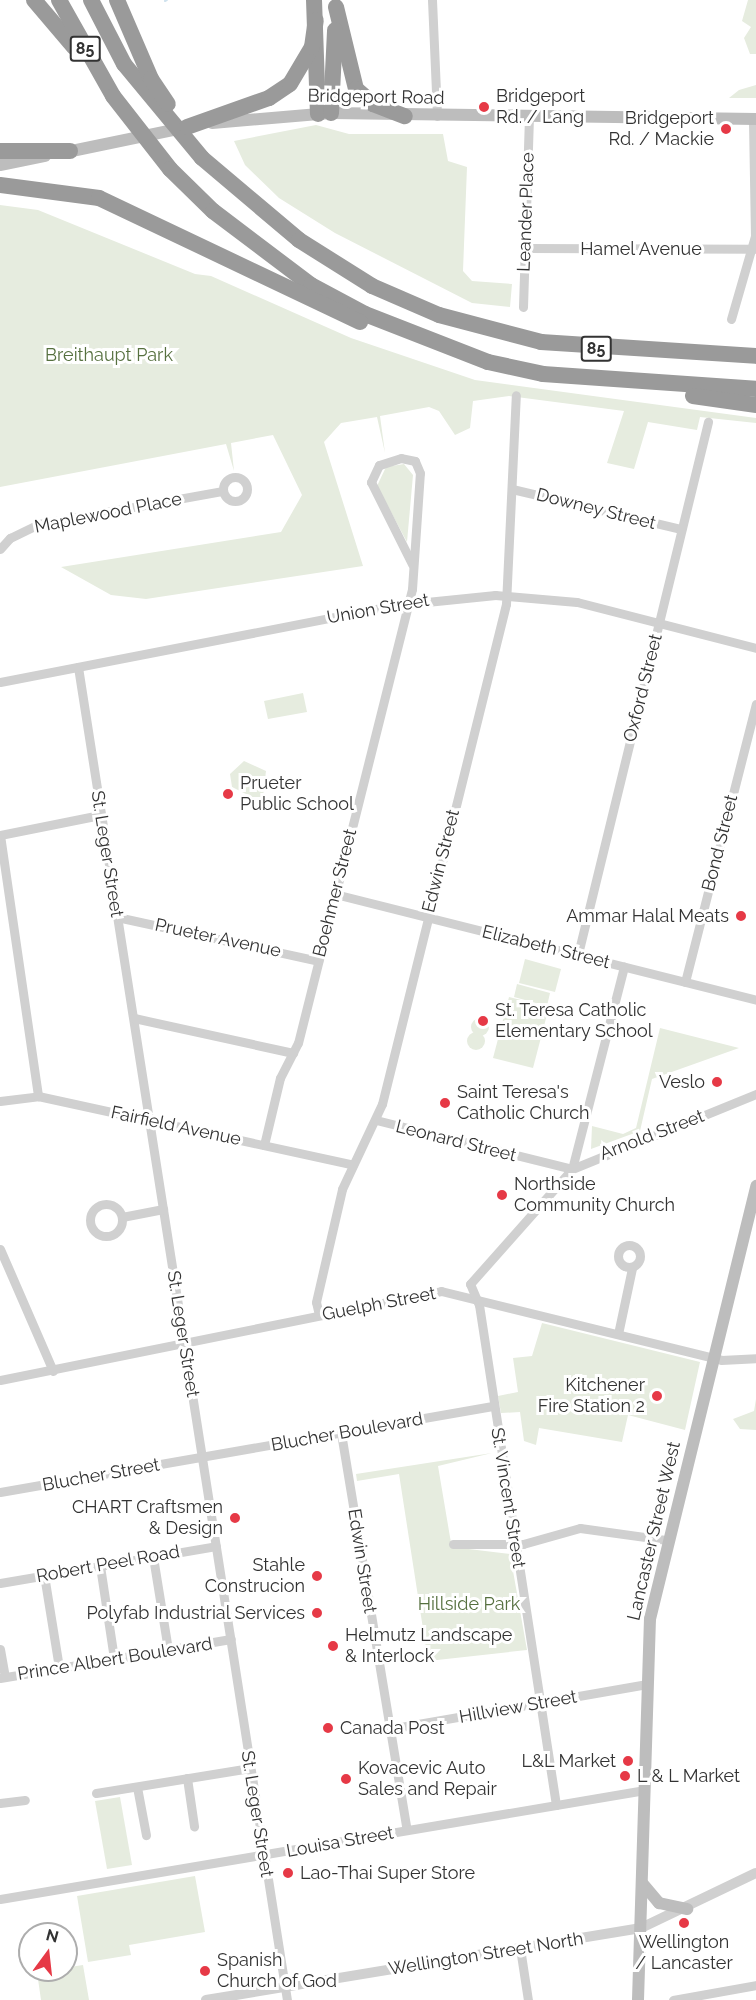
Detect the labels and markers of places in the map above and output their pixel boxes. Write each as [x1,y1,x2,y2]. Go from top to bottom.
place label: Bridgeport Rd. / Lang [496,86,585,128]
marker: Bridgeport Rd. / Lang [477,100,491,114]
place label: Bridgeport Rd. / Mackie [608,108,714,150]
marker: Bridgeport Rd. / Mackie [719,122,733,136]
place label: Prueter Public School [240,773,354,816]
marker: Prueter Public School [221,787,235,801]
place label: Ammar Halal Meats [565,905,729,927]
marker: Ammar Halal Meats [734,909,748,923]
place label: St. Teresa Catholic Elementary School [495,1000,653,1042]
marker: St. Teresa Catholic Elementary School [476,1014,490,1028]
place label: Veslo [659,1071,705,1093]
marker: Veslo [710,1075,724,1089]
place label: Saint Teresa's Catholic Church [457,1082,590,1124]
marker: Saint Teresa's Catholic Church [438,1096,452,1110]
place label: Northside Community Church [514,1174,676,1216]
marker: Northside Community Church [495,1188,509,1202]
place label: Kitchener Fire Station 2 [538,1375,645,1418]
marker: Kitchener Fire Station 2 [650,1389,664,1403]
place label: CHART Craftsmen & Design [71,1497,223,1540]
marker: CHART Craftsmen & Design [228,1511,242,1525]
place label: Stahle Construcion [205,1555,305,1598]
marker: Stahle Construcion [310,1569,324,1583]
place label: Polyfab Industrial Services [86,1602,305,1624]
marker: Polyfab Industrial Services [310,1606,324,1620]
place label: Helmutz Landscape & Interlock [345,1625,512,1668]
marker: Helmutz Landscape & Interlock [326,1639,340,1653]
place label: Canada Post [340,1717,445,1739]
marker: Canada Post [321,1721,335,1735]
place label: L&L Market [521,1750,616,1772]
marker: L&L Market [621,1754,635,1768]
place label: Kovacevic Auto Sales and Repair [358,1758,497,1800]
place label: L & L Market [637,1765,741,1787]
marker: L & L Market [618,1769,632,1783]
marker: Kovacevic Auto Sales and Repair [339,1772,353,1786]
place label: Lao-Thai Super Store [300,1862,475,1884]
marker: Lao-Thai Super Store [281,1866,295,1880]
marker: Wellington / Lancaster [677,1916,691,1930]
place label: Wellington / Lancaster [635,1932,733,1974]
place label: Spanish Church of God [217,1950,337,1992]
marker: Spanish Church of God [198,1964,212,1978]

